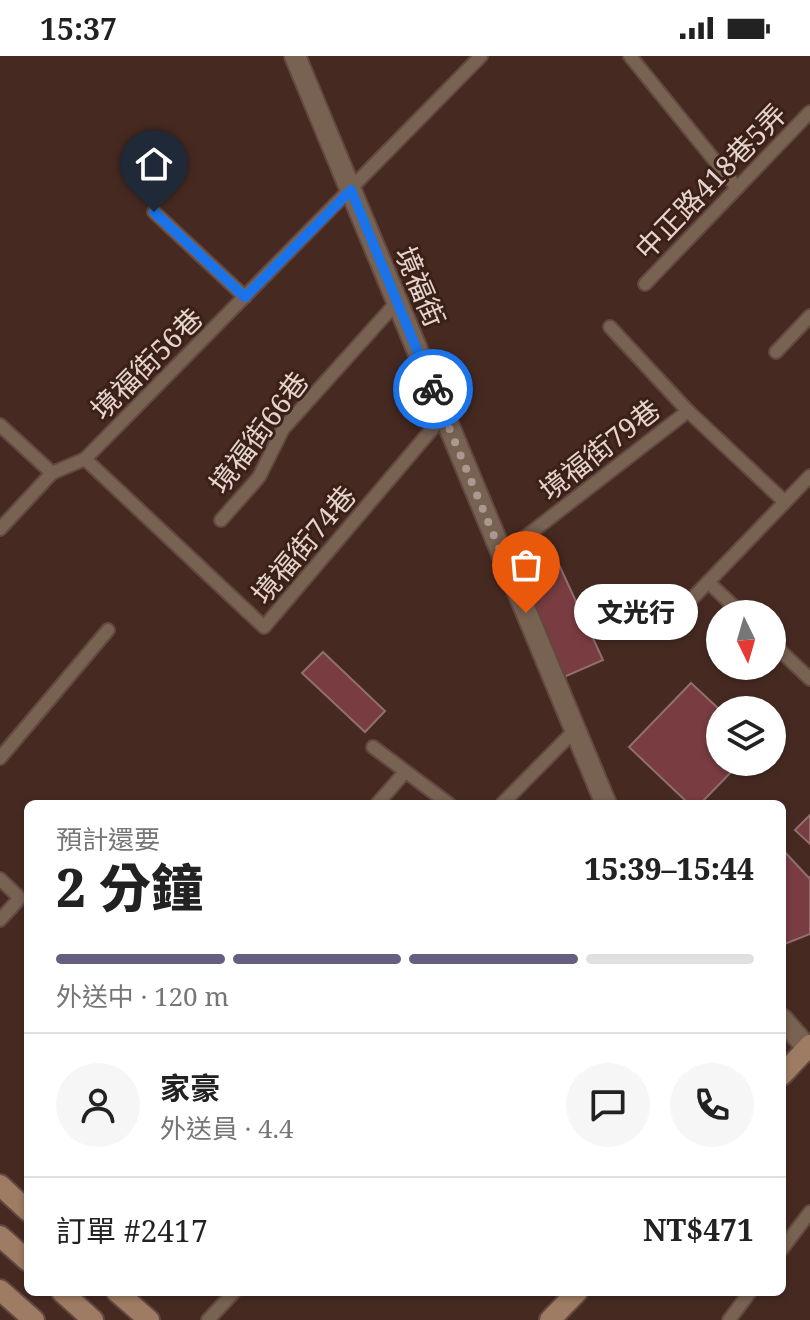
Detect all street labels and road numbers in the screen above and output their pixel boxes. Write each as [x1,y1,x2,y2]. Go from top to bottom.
street label: 中正路418巷5弄 [626,95,794,267]
street label: 境福街 [387,240,455,332]
street label: 境福街56巷 [82,299,210,427]
street label: 境福街66巷 [200,363,316,501]
street label: 境福街79巷 [531,390,667,508]
street label: 境福街74巷 [242,477,364,611]

